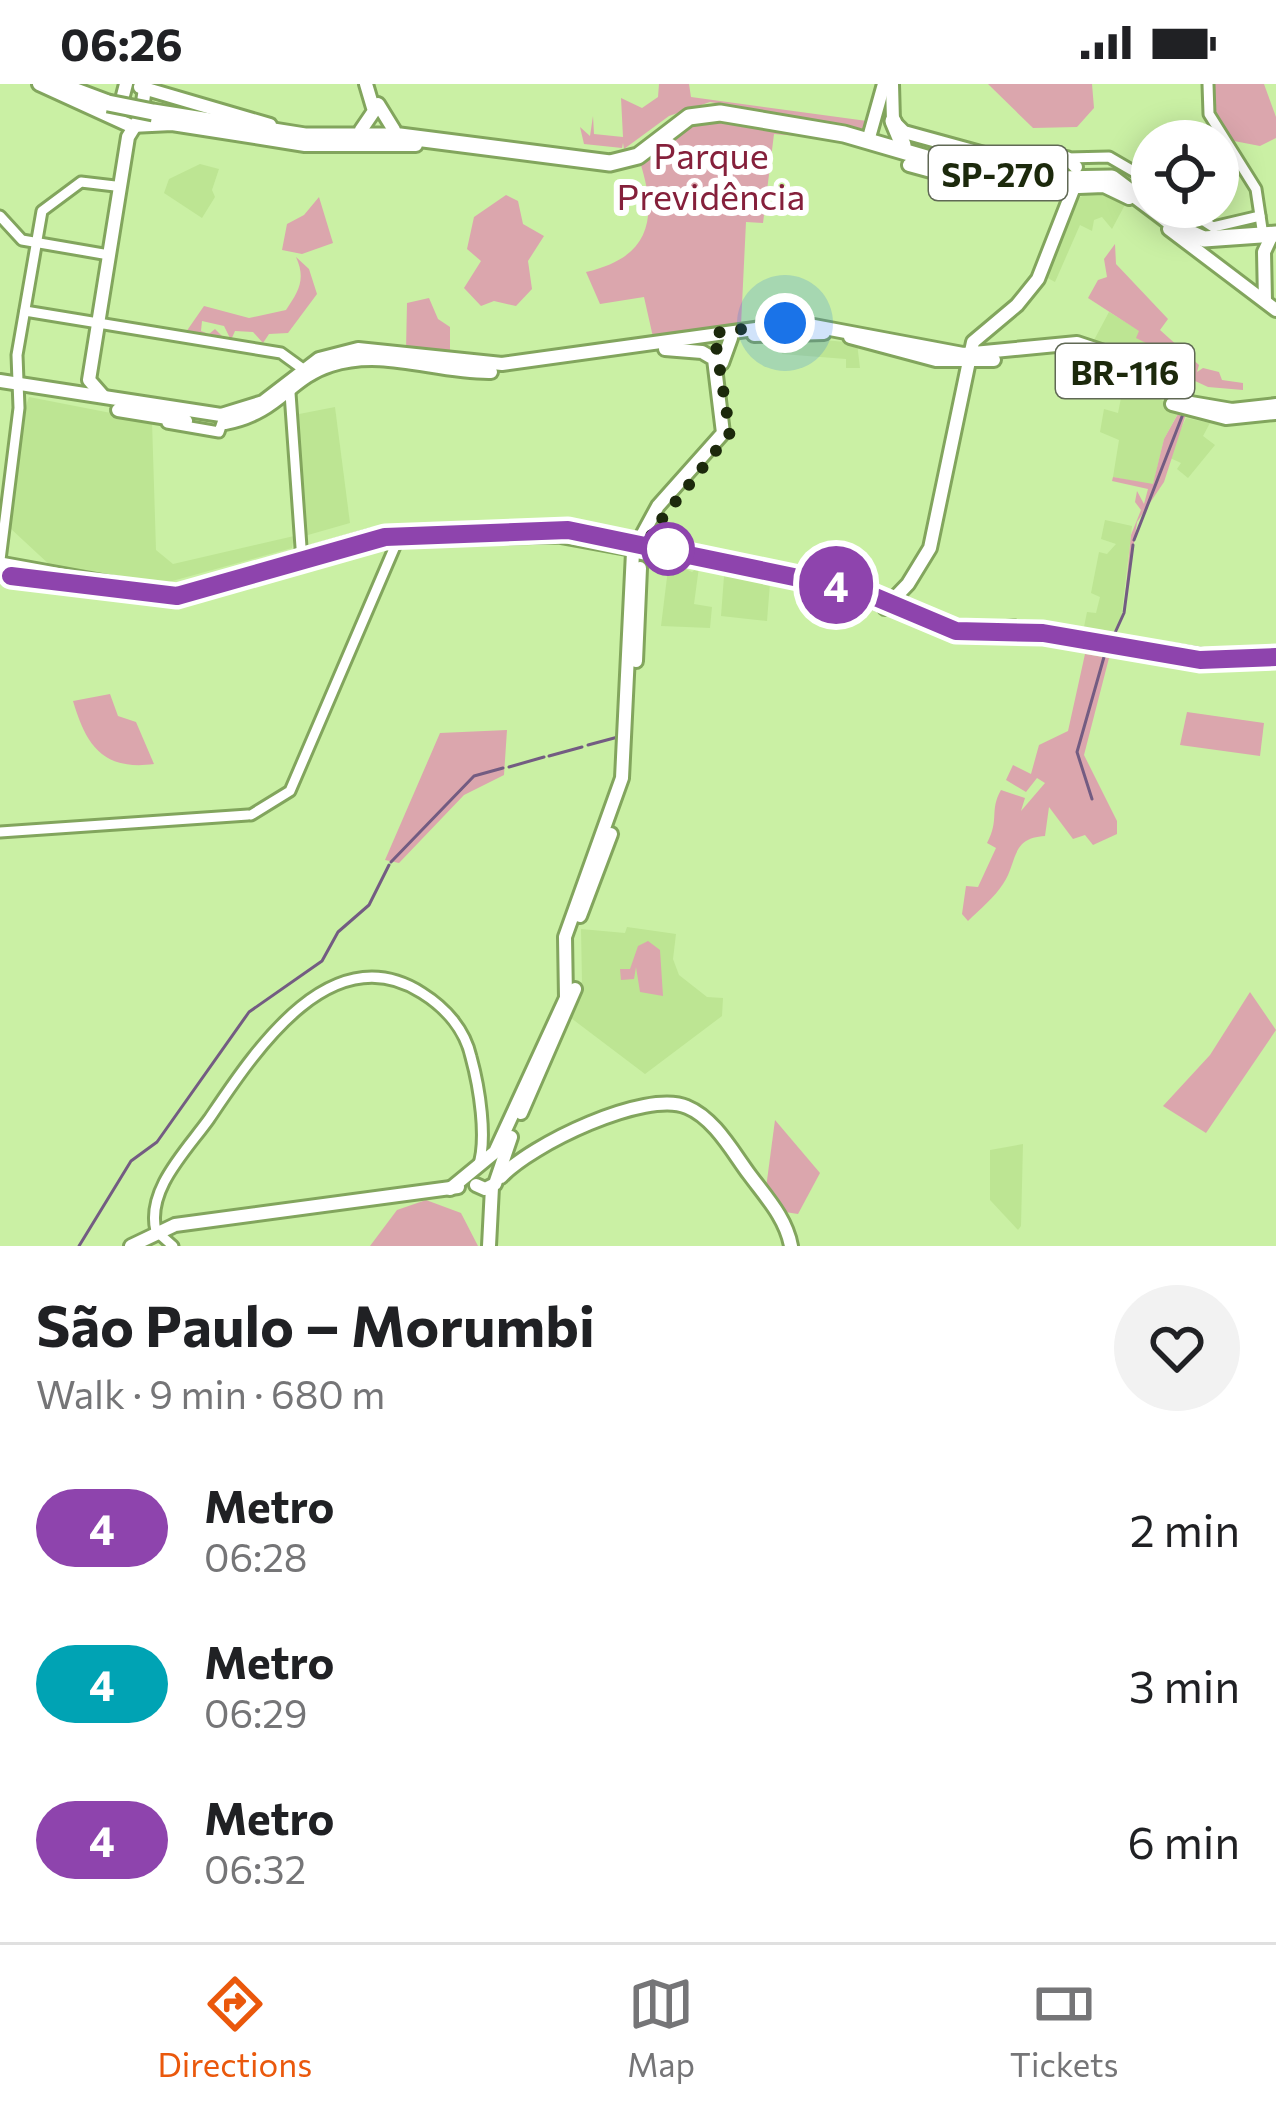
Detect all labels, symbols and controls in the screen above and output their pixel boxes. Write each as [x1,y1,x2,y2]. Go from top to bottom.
text: 06:26 [60,15,183,70]
map controls [1131,120,1239,228]
button: locate [1131,120,1239,228]
park label: Parque Previdência [617,132,805,217]
road number: SP-270 [929,146,1067,200]
your location [755,293,815,353]
road number: BR-116 [1056,344,1194,398]
unlabelled marker [643,524,693,574]
line badge: 4 [797,546,875,624]
text: 4 [823,559,849,611]
button: heart [1114,1285,1240,1411]
text: São Paulo – Morumbi [36,1289,595,1359]
text: Walk · 9 min · 680 m [36,1369,385,1417]
text: Metro [204,1477,334,1532]
text: 2 min [1130,1501,1240,1556]
text: 4 [89,1502,115,1554]
text: 06:28 [204,1532,308,1580]
text: Metro [204,1633,334,1688]
text: 3 min [1129,1657,1240,1712]
text: 4 [89,1658,115,1710]
text: 06:29 [204,1688,308,1736]
text: Metro [204,1789,334,1844]
text: 6 min [1127,1813,1240,1868]
text: 4 [89,1814,115,1866]
text: 06:32 [204,1844,306,1892]
tab: Directions [157,1971,312,2084]
tab: Map [627,1971,695,2084]
tab: Tickets [1010,1971,1119,2084]

